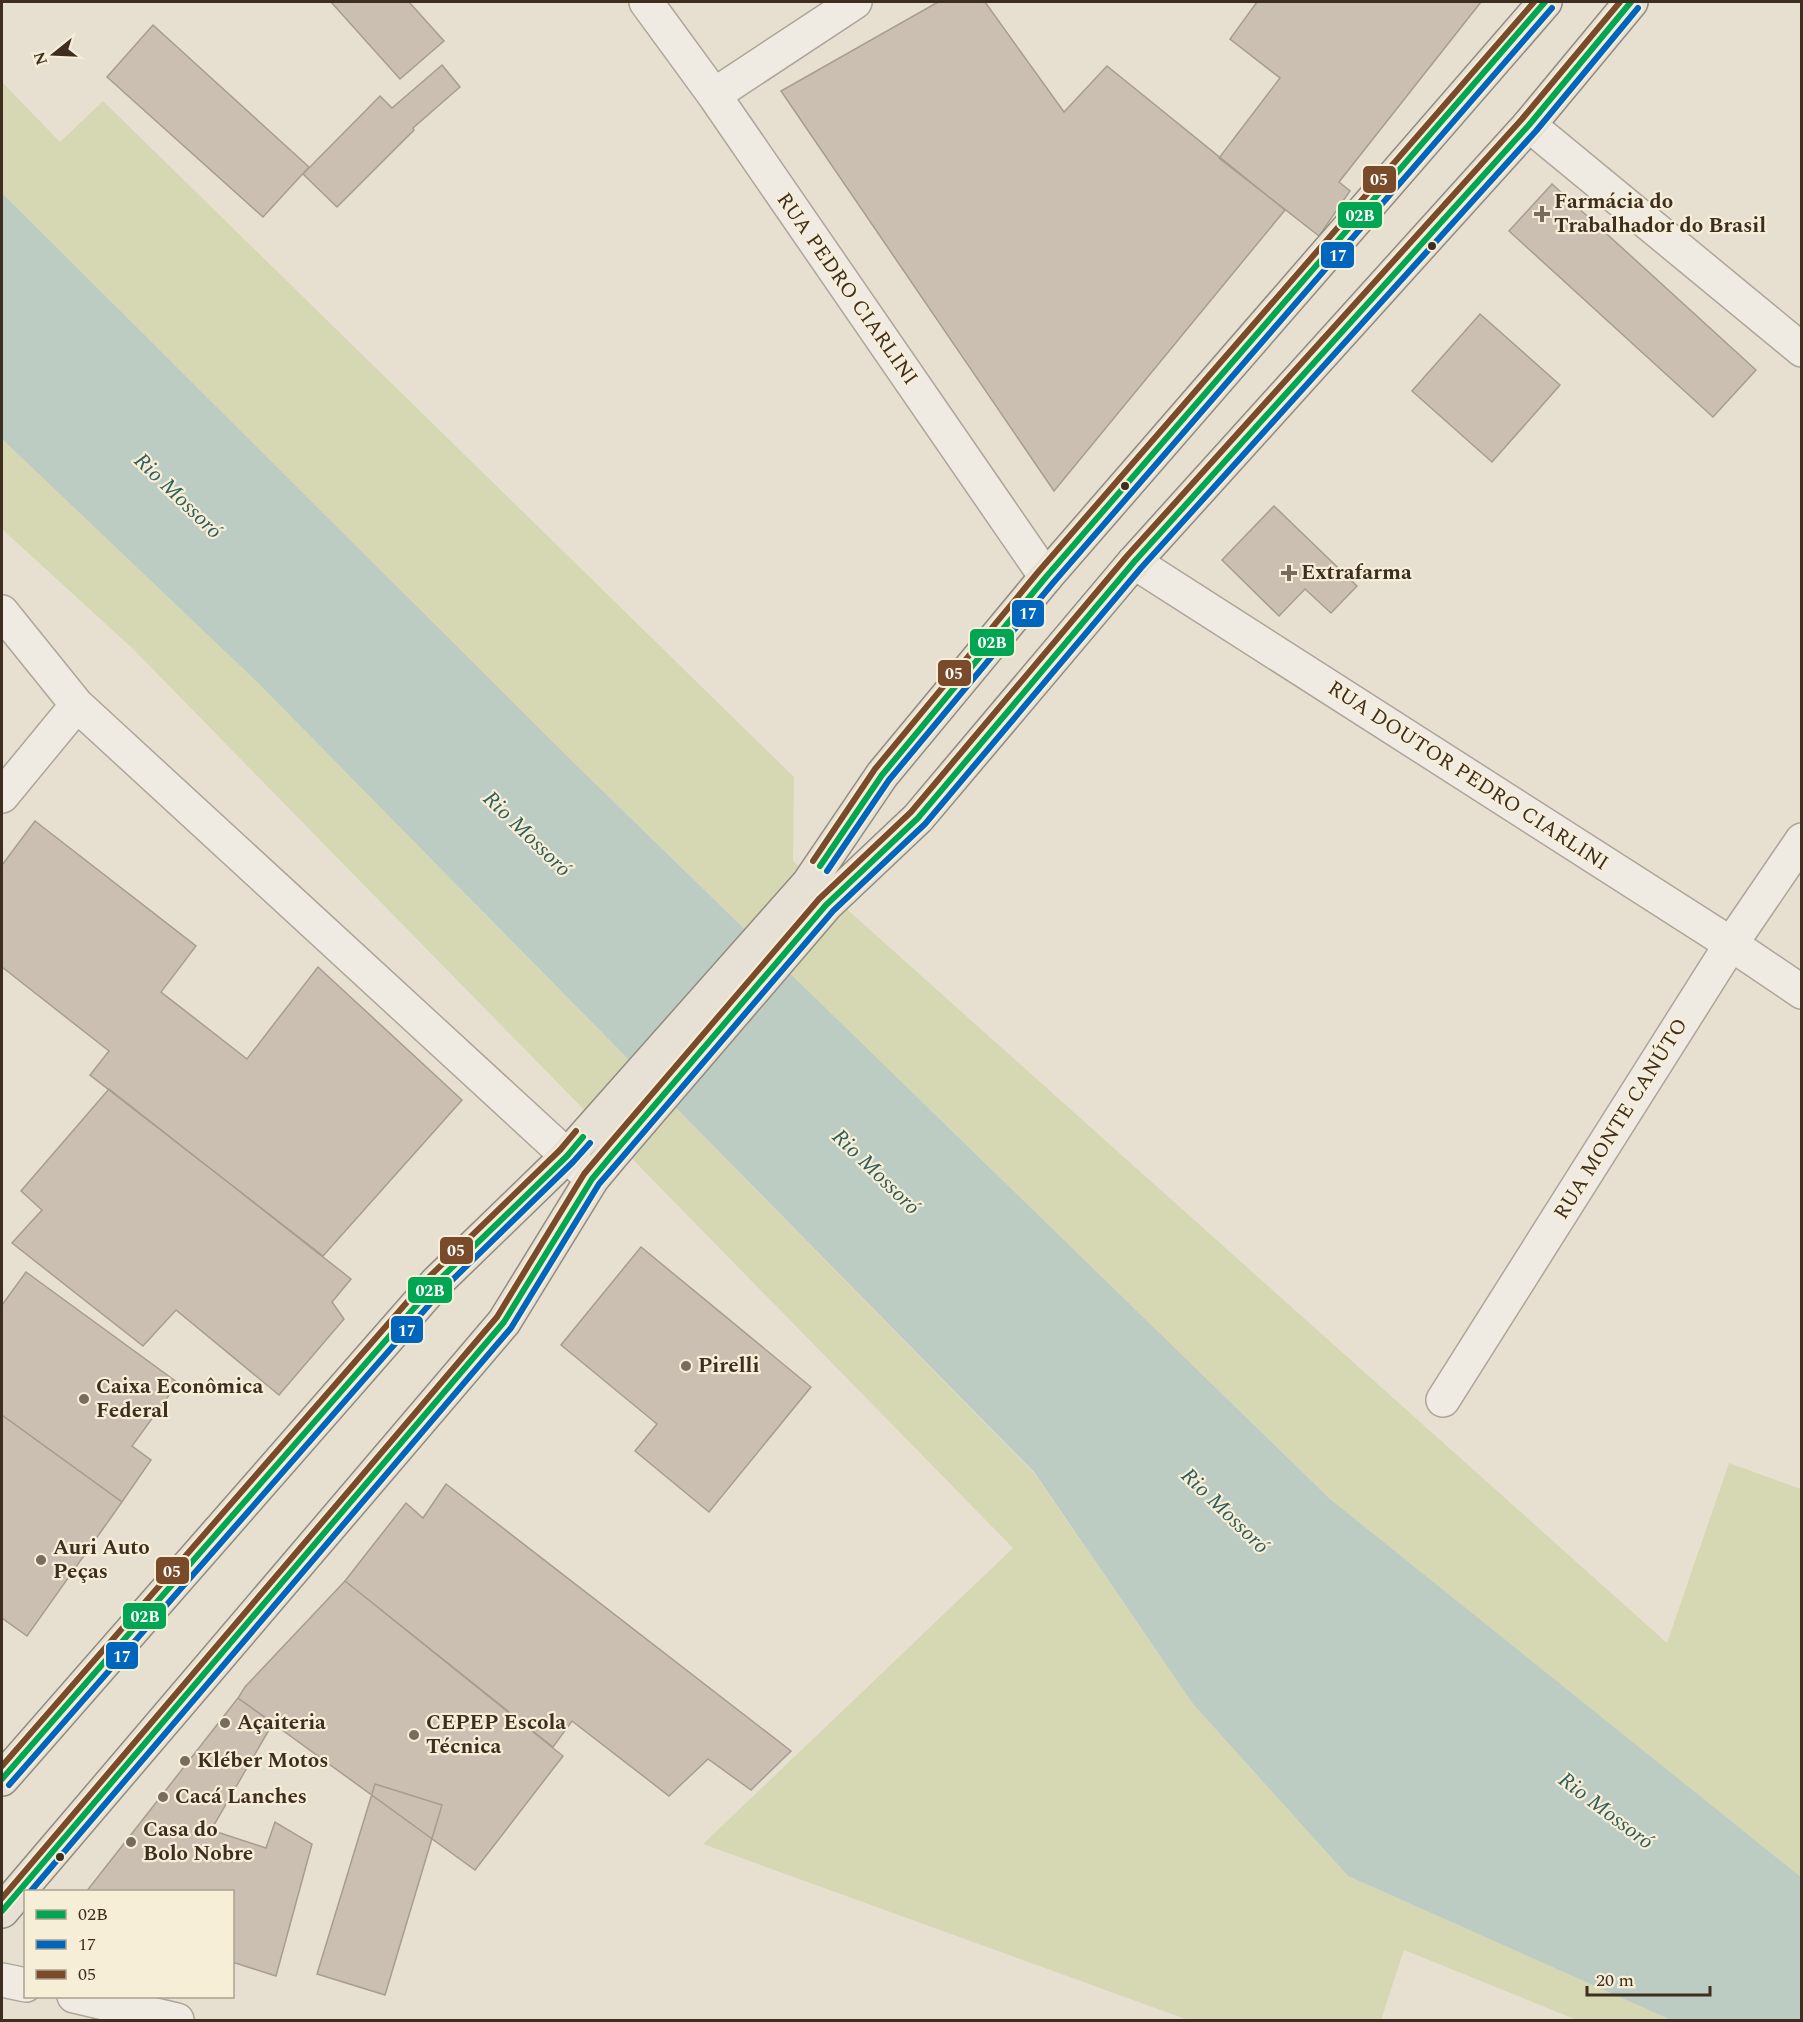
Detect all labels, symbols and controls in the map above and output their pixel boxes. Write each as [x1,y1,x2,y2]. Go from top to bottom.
north arrow [24,24,84,84]
text: N [27,48,54,68]
line badge: 05 [1362,165,1397,194]
text: 05 [1370,168,1388,192]
street label: RUA PEDRO CIARLINI [768,186,926,392]
place label: Farmácia do Trabalhador do Brasil [1554,186,1766,242]
line badge: 02B [1337,201,1383,229]
text: 02B [1345,204,1375,228]
marker: Farmácia do Trabalhador do Brasil [1535,207,1549,221]
unlabelled marker [1426,240,1438,252]
line badge: 17 [1320,241,1355,269]
text: 17 [1329,244,1347,268]
water label: Rio Mossoró [126,445,230,547]
unlabelled marker [1119,480,1131,492]
place label: Extrafarma [1301,557,1412,589]
marker: Extrafarma [1282,566,1296,580]
line badge: 17 [1011,599,1045,628]
text: 17 [1019,602,1037,626]
line badge: 02B [969,628,1015,657]
text: 02B [977,631,1007,655]
line badge: 05 [937,659,972,687]
text: 05 [945,662,963,686]
street label: RUA DOUTOR PEDRO CIARLINI [1321,673,1615,879]
water label: Rio Mossoró [475,783,579,885]
street label: RUA MONTE CANÚTO [1546,1012,1696,1226]
water label: Rio Mossoró [824,1121,928,1223]
line badge: 05 [439,1236,474,1265]
text: 05 [447,1239,465,1263]
line badge: 02B [407,1276,453,1304]
text: 02B [415,1279,445,1303]
line badge: 17 [390,1315,424,1344]
text: 17 [398,1319,416,1343]
place label: Pirelli [698,1350,759,1382]
marker: Pirelli [679,1359,693,1373]
place label: Caixa Econômica Federal [96,1371,263,1427]
marker: Caixa Econômica Federal [77,1392,91,1406]
water label: Rio Mossoró [1173,1460,1277,1562]
place label: Auri Auto Peças [53,1532,150,1588]
marker: Auri Auto Peças [34,1553,48,1567]
line badge: 05 [155,1556,190,1585]
text: 05 [163,1560,181,1584]
line badge: 02B [122,1602,167,1630]
text: 02B [130,1605,160,1629]
line badge: 17 [105,1641,139,1670]
text: 17 [113,1645,131,1669]
place label: Açaiteria [237,1707,326,1739]
place label: CEPEP Escola Técnica [426,1707,566,1763]
marker: Açaiteria [218,1716,232,1730]
marker: CEPEP Escola Técnica [407,1728,421,1742]
place label: Kléber Motos [197,1745,328,1777]
marker: Kléber Motos [178,1754,192,1768]
water label: Rio Mossoró [1551,1764,1661,1858]
place label: Cacá Lanches [175,1781,307,1813]
marker: Cacá Lanches [156,1790,170,1804]
place label: Casa do Bolo Nobre [143,1814,253,1870]
marker: Casa do Bolo Nobre [124,1835,138,1849]
unlabelled marker [54,1851,66,1863]
legend [24,1890,234,1998]
text: 02B [78,1901,108,1928]
text: 17 [78,1931,96,1958]
scale bar [1587,1959,1710,1997]
text: 05 [78,1961,96,1988]
text: 20 m [1596,1967,1634,1994]

